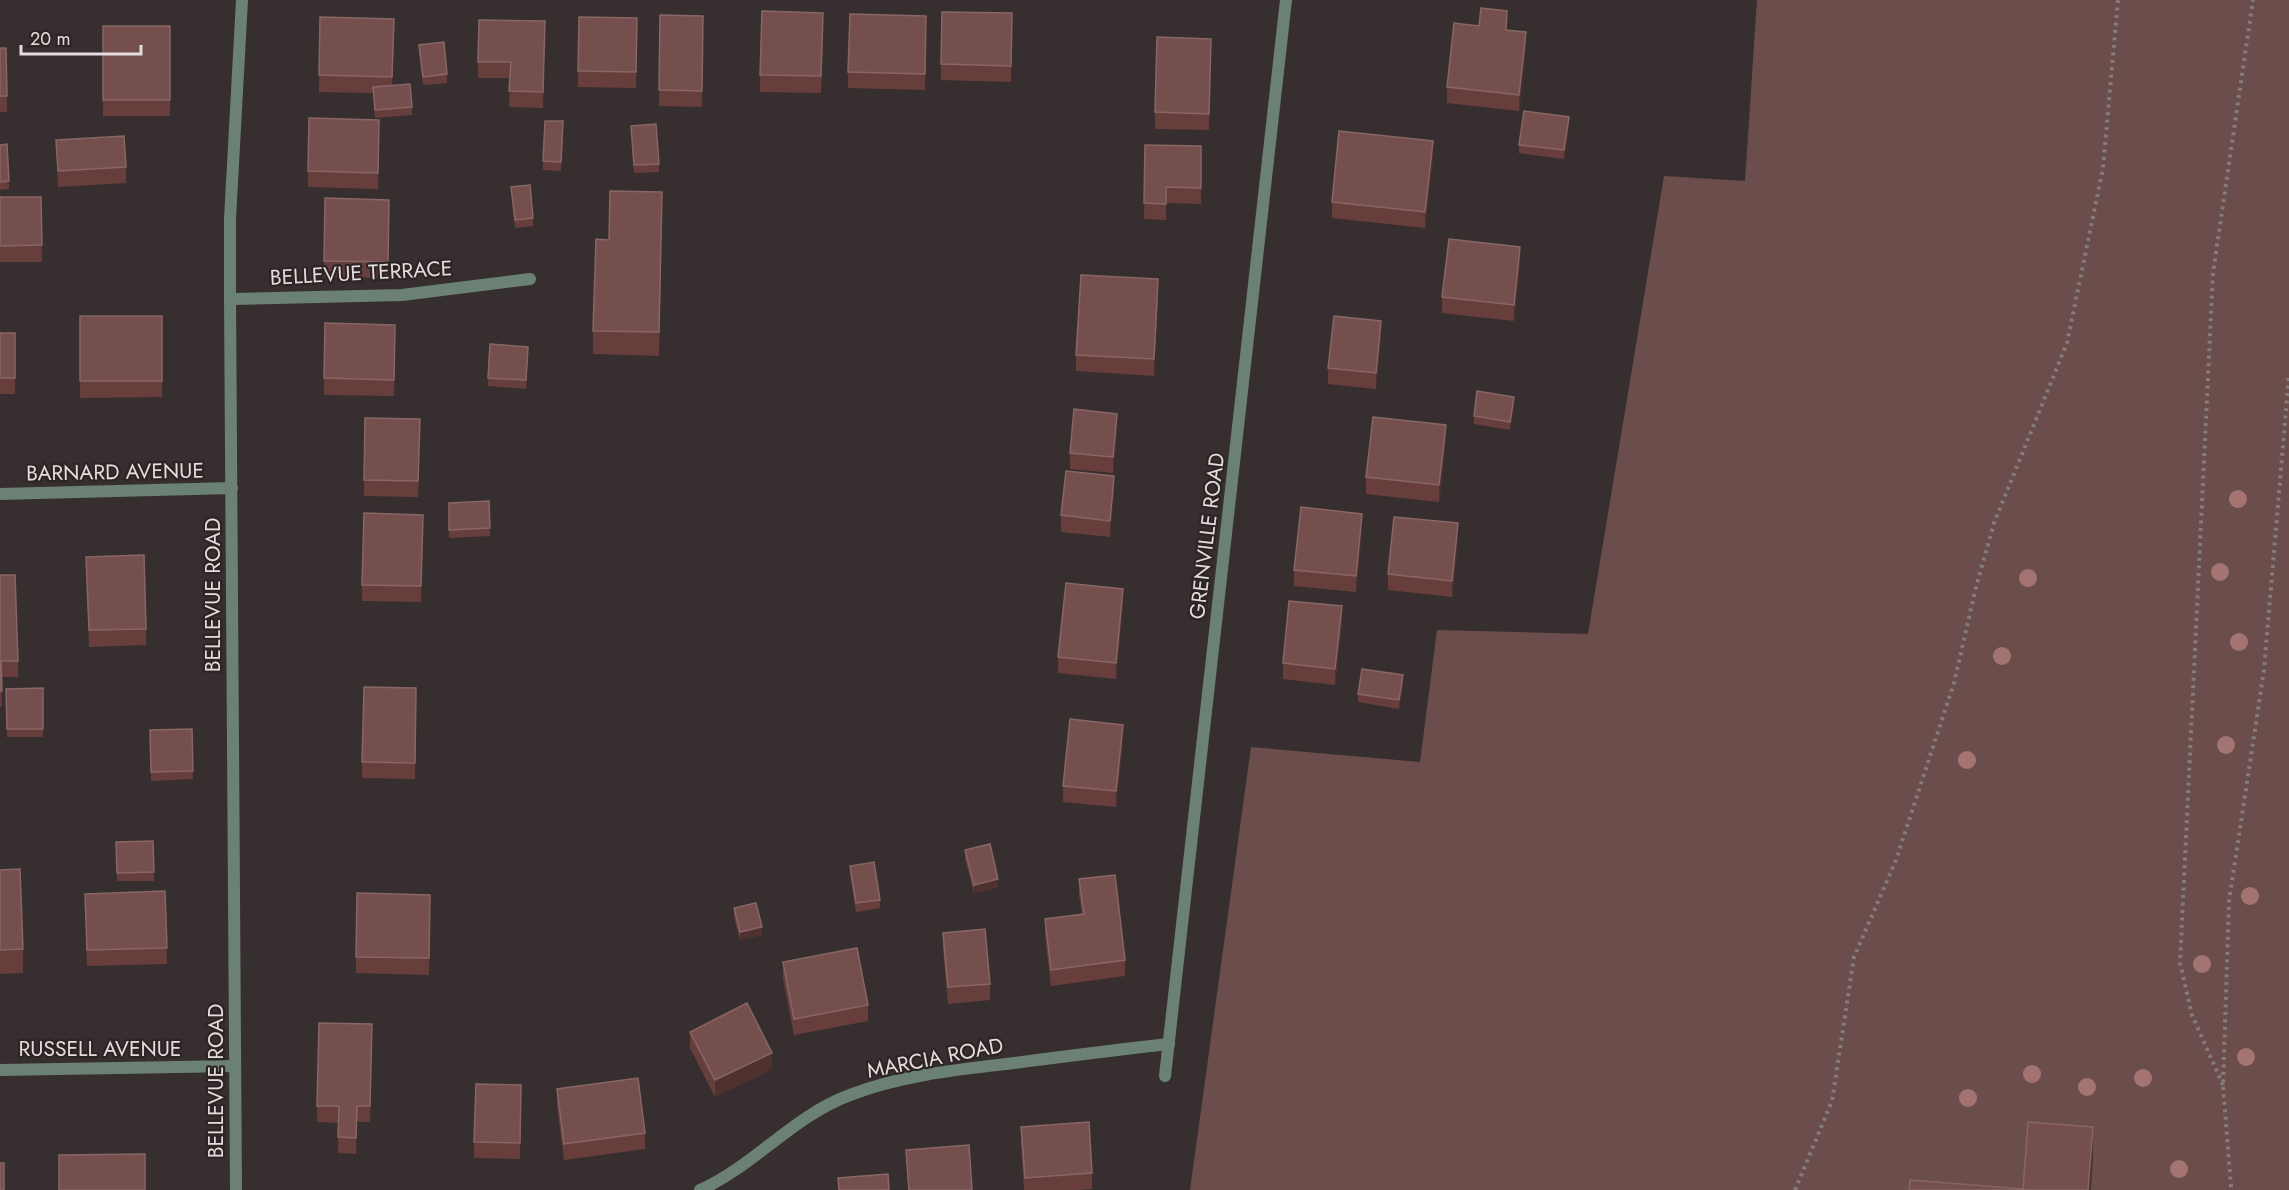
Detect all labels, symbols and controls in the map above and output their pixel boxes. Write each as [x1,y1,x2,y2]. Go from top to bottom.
scale bar [21,18,141,56]
text: 20 m [30,26,70,52]
street label: BELLEVUE TERRACE [269,253,453,293]
street label: GRENVILLE ROAD [1182,451,1232,621]
street label: BARNARD AVENUE [26,455,204,489]
street label: BELLEVUE ROAD [198,518,228,672]
street label: BELLEVUE ROAD [201,1004,231,1158]
street label: MARCIA ROAD [864,1030,1006,1086]
street label: RUSSELL AVENUE [19,1034,181,1064]

